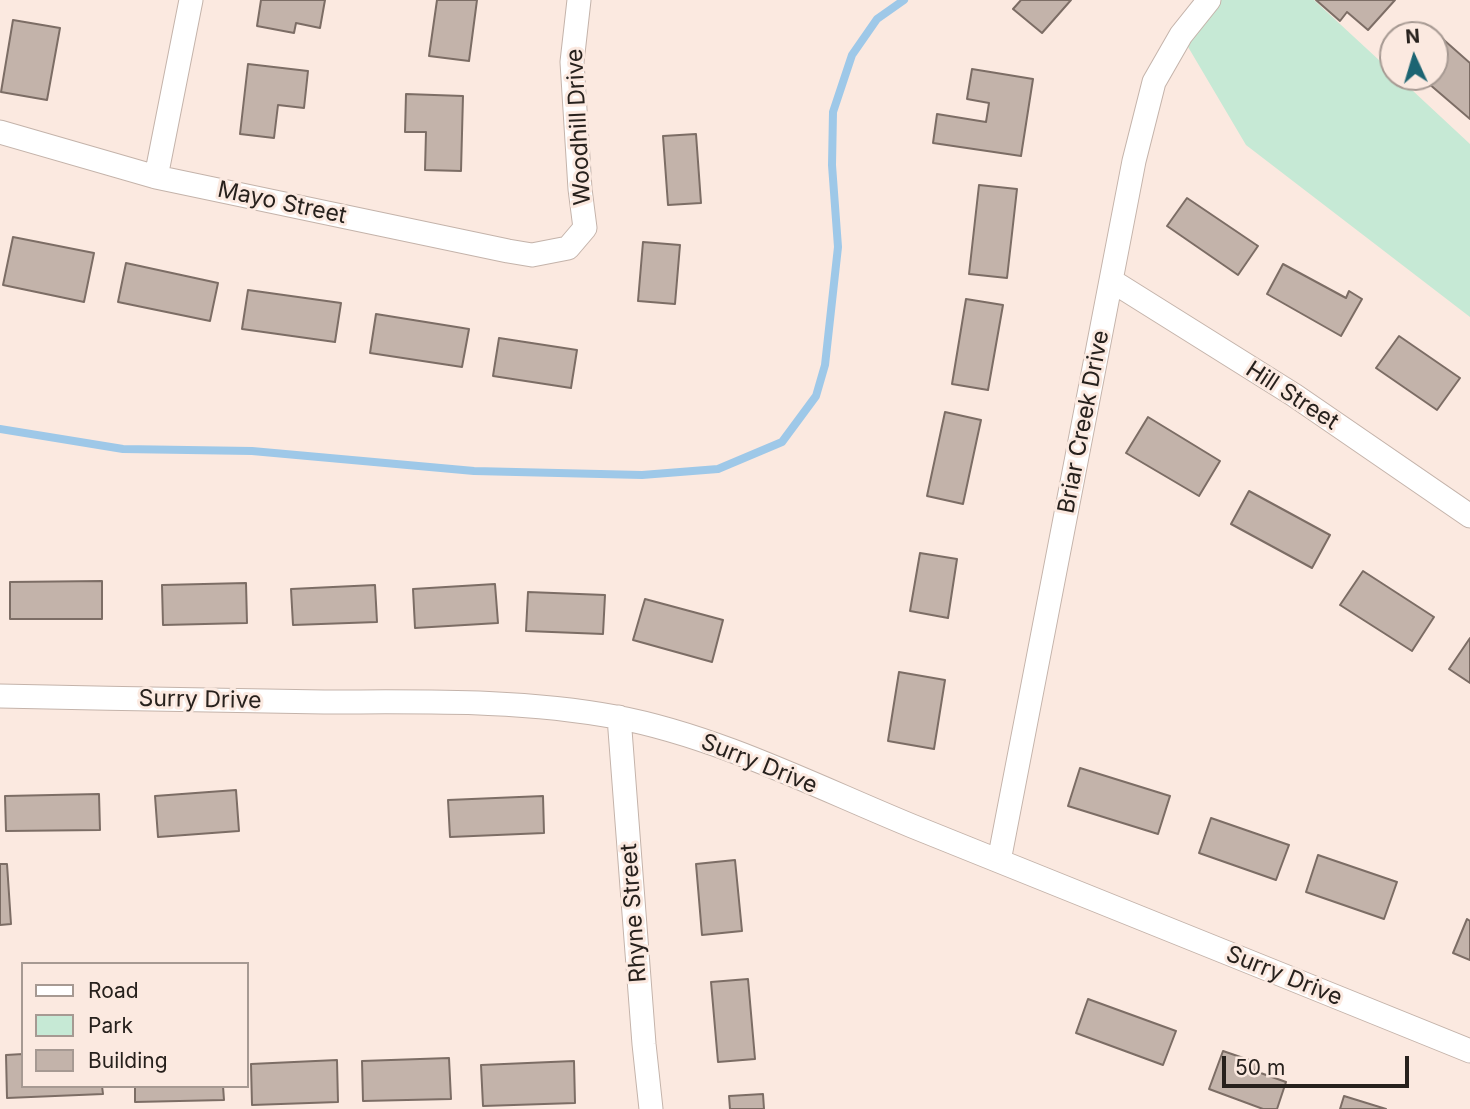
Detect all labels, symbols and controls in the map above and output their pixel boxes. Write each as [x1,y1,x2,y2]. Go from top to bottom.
north arrow [1379,21,1449,91]
text: N [1405,25,1421,49]
street label: Woodhill Drive [561,48,597,206]
street label: Mayo Street [215,176,349,230]
street label: Briar Creek Drive [1053,328,1115,516]
street label: Hill Street [1240,356,1344,436]
street label: Surry Drive [138,685,262,715]
street label: Surry Drive [697,728,821,800]
street label: Rhyne Street [615,843,653,983]
street label: Surry Drive [1222,940,1346,1012]
legend [21,962,248,1088]
text: Road [88,978,139,1003]
text: Park [88,1013,133,1038]
scale bar [1225,1042,1412,1086]
text: Building [88,1048,168,1073]
text: 50 m [1235,1055,1285,1080]

